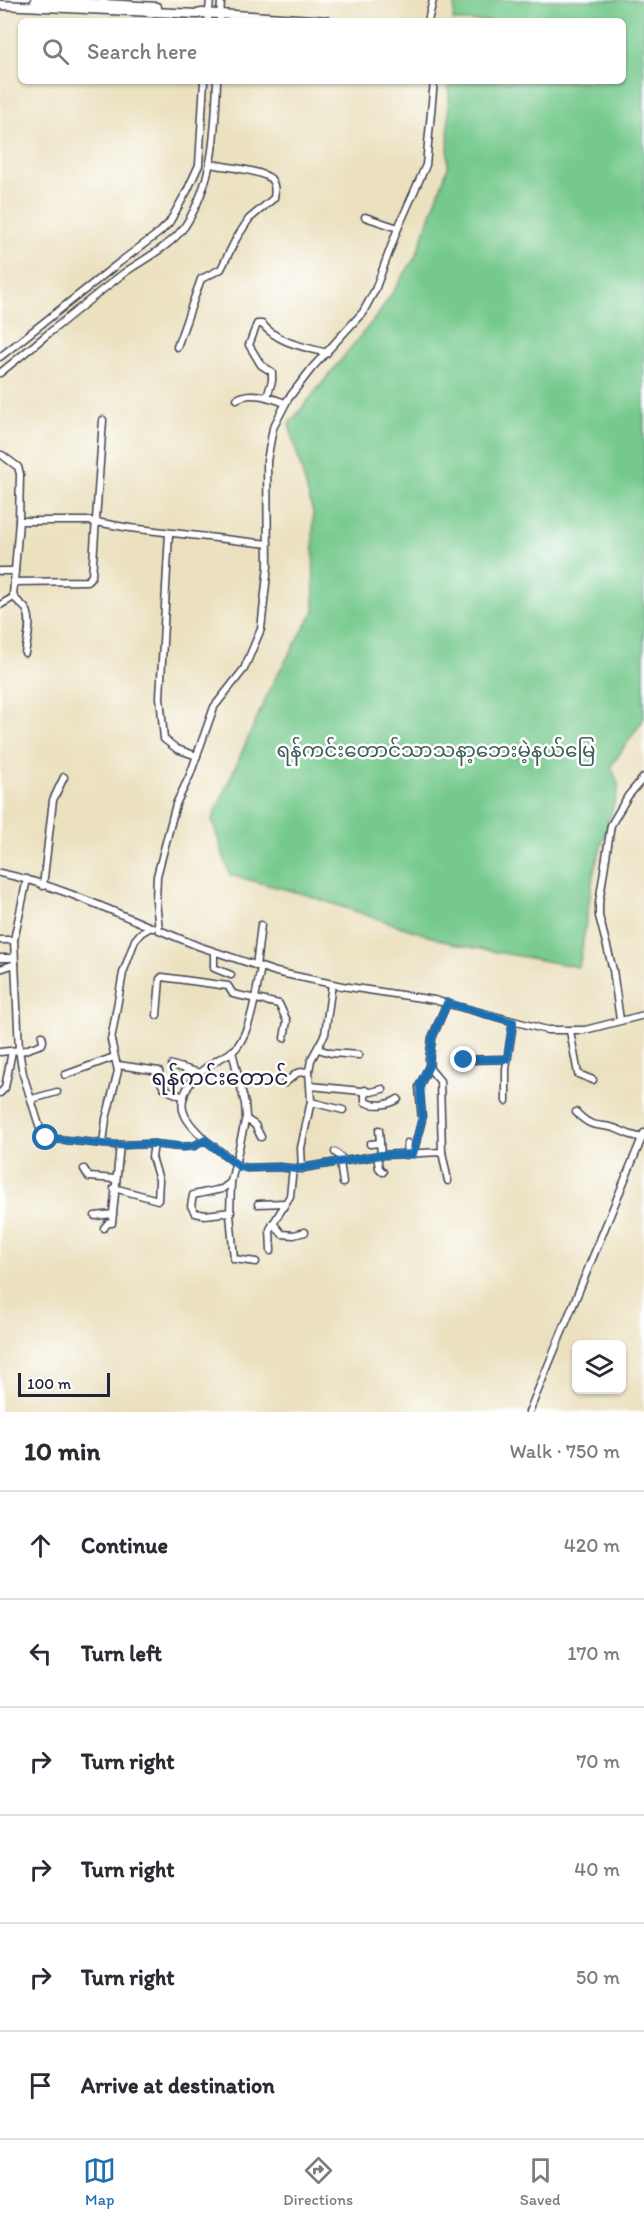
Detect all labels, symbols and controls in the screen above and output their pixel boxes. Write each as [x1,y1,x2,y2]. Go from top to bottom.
search box [18,18,626,84]
icon: search [39,35,72,68]
text: Search here [87,38,197,65]
park label: ရန်ကင်းတောင်သာသနာ့ဘေးမဲ့နယ်မြေ [277,736,595,766]
route end [450,1046,476,1072]
district label: ရန်ကင်းတောင် [152,1062,288,1095]
route start [32,1124,58,1150]
map controls [572,1340,626,1394]
button: layers [572,1340,626,1394]
scale bar [18,1370,110,1398]
text: 100 m [27,1374,71,1393]
text: 10 min [24,1435,100,1467]
text: Walk · 750 m [509,1439,620,1463]
icon: ahead [24,1529,57,1562]
text: Continue [81,1532,168,1559]
text: 420 m [564,1533,620,1557]
icon: left [24,1637,57,1670]
text: Turn left [81,1640,162,1667]
text: 170 m [567,1641,620,1665]
icon: right [24,1745,57,1778]
text: Turn right [81,1748,175,1775]
text: 70 m [576,1749,620,1773]
icon: right [24,1853,57,1886]
text: Turn right [81,1856,175,1883]
text: 40 m [574,1857,620,1881]
icon: right [24,1961,57,1994]
text: Turn right [81,1964,175,1991]
text: 50 m [576,1965,620,1989]
icon: arrive [24,2069,57,2102]
text: Arrive at destination [81,2072,275,2099]
tab: Map [83,2154,116,2209]
tab: Directions [283,2154,353,2209]
tab: Saved [520,2154,561,2209]

